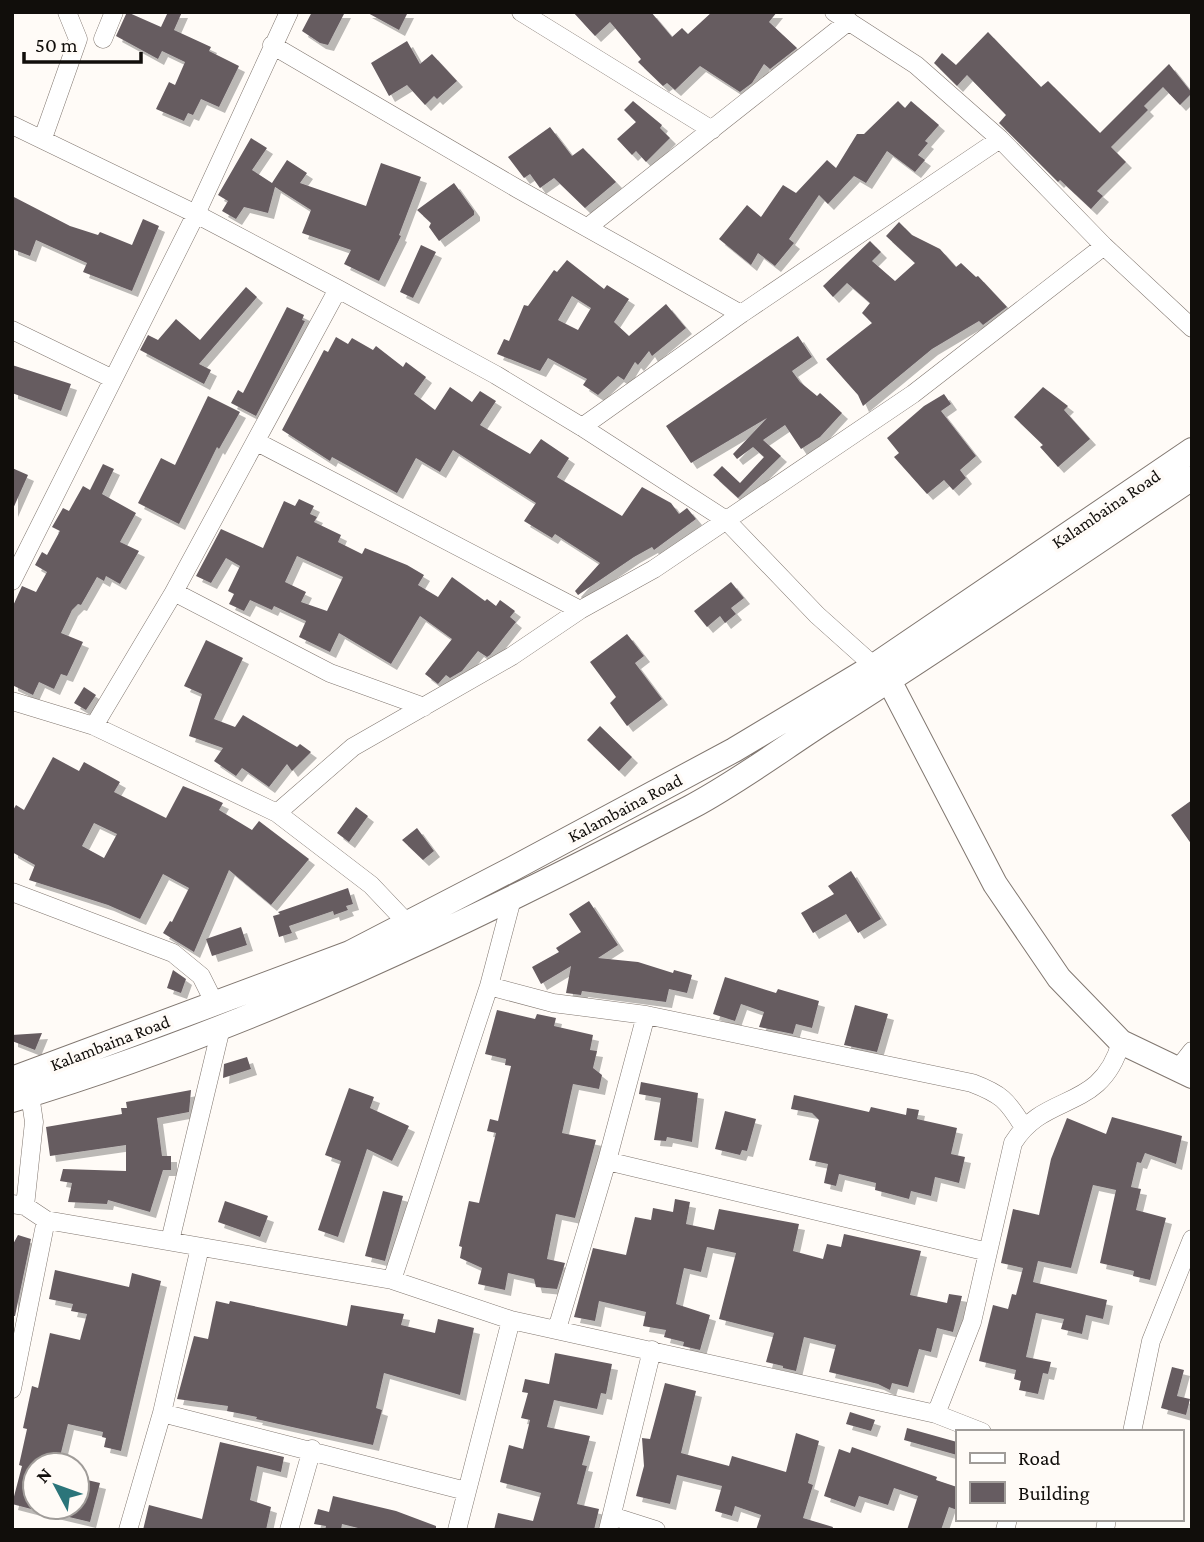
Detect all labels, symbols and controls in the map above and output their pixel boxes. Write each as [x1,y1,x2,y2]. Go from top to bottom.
scale bar [24,21,142,65]
text: 50 m [35,33,78,57]
street label: Kalambaina Road [1048,465,1164,553]
street label: Kalambaina Road [565,769,686,846]
street label: Kalambaina Road [48,1011,173,1075]
legend [956,1430,1183,1521]
text: Road [1018,1446,1061,1470]
north arrow [21,1451,91,1521]
text: N [31,1463,56,1487]
text: Building [1018,1481,1090,1505]

